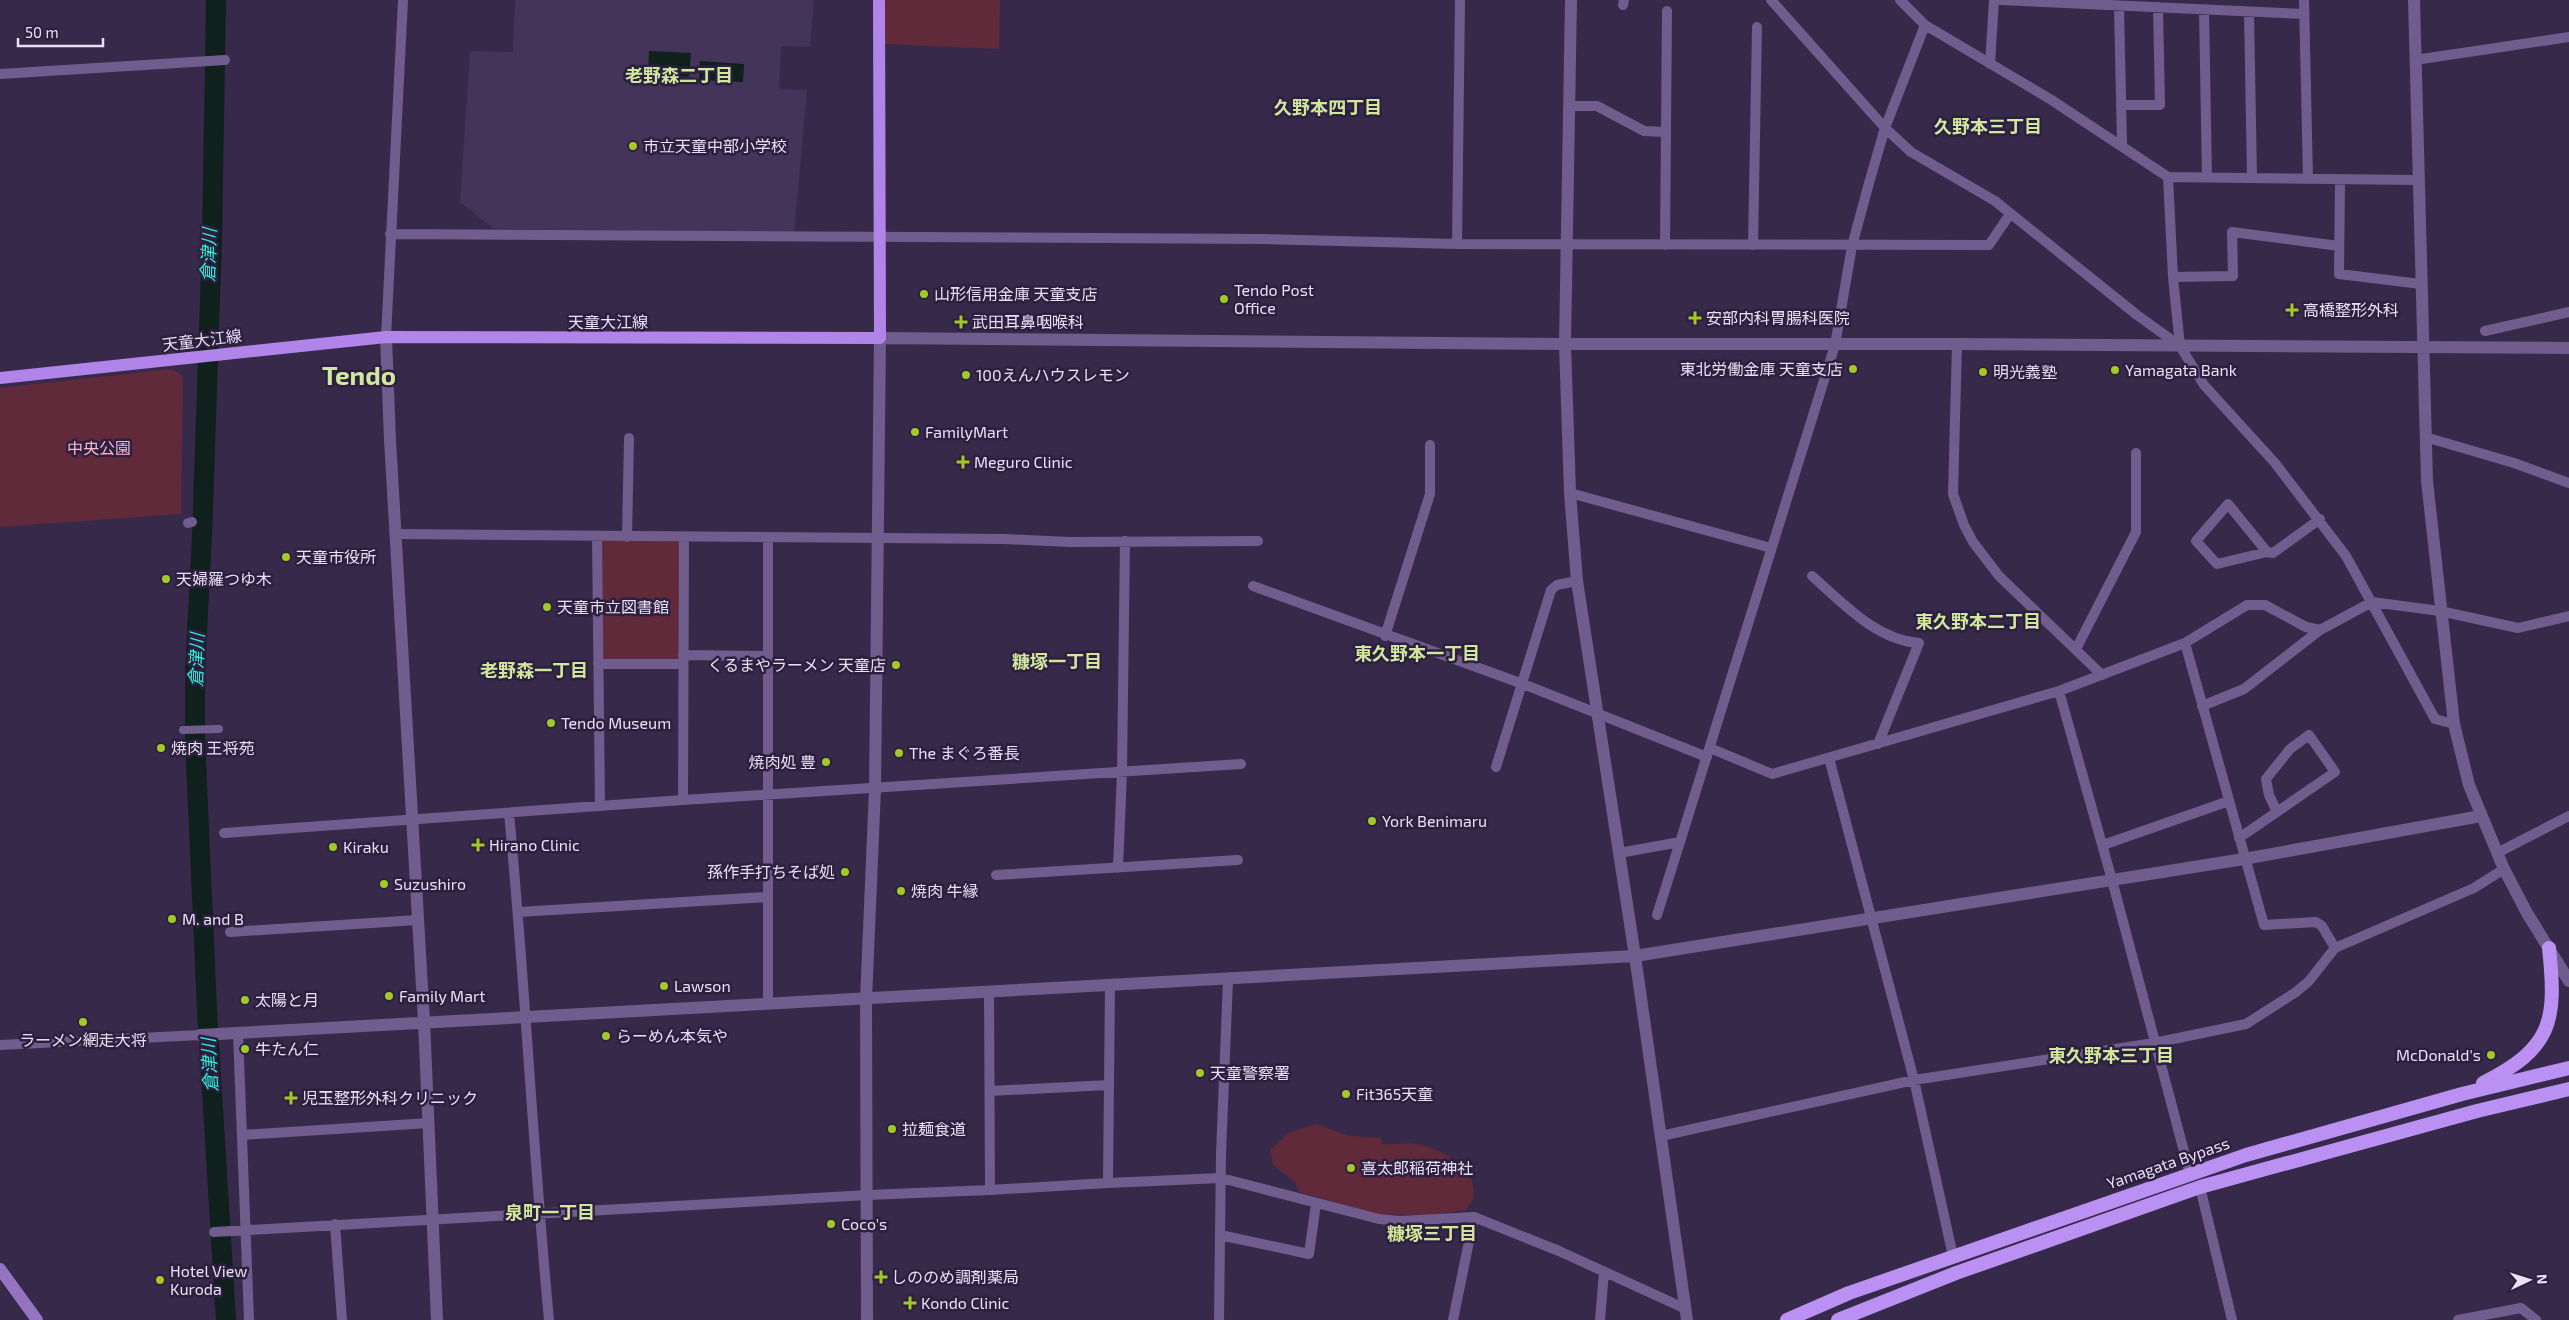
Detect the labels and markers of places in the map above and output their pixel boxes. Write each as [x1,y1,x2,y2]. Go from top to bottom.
place label: 市立天童中部小学校 [643,136,787,155]
marker: 市立天童中部小学校 [627,140,639,152]
place label: Tendo Post Office [1234,280,1314,317]
place label: 山形信用金庫 天童支店 [934,284,1098,303]
marker: 山形信用金庫 天童支店 [918,288,930,300]
marker: Tendo Post Office [1218,293,1230,305]
place label: 高橋整形外科 [2303,300,2399,319]
marker: 高橋整形外科 [2285,303,2299,317]
place label: 安部内科胃腸科医院 [1706,308,1850,327]
marker: 安部内科胃腸科医院 [1688,311,1702,325]
place label: 武田耳鼻咽喉科 [972,312,1084,331]
marker: 武田耳鼻咽喉科 [954,315,968,329]
place label: 東北労働金庫 天童支店 [1679,359,1843,378]
place label: Yamagata Bank [2125,360,2237,379]
place label: 明光義塾 [1993,362,2057,381]
marker: 東北労働金庫 天童支店 [1847,363,1859,375]
marker: Yamagata Bank [2109,364,2121,376]
place label: 100えんハウスレモン [976,365,1130,384]
marker: 明光義塾 [1977,366,1989,378]
marker: 100えんハウスレモン [960,369,972,381]
place label: FamilyMart [925,422,1008,441]
marker: FamilyMart [909,426,921,438]
place label: Meguro Clinic [974,452,1073,471]
marker: Meguro Clinic [956,455,970,469]
place label: 天童市役所 [296,547,376,566]
marker: 天童市役所 [280,551,292,563]
place label: 天婦羅つゆ木 [176,569,272,588]
marker: 天婦羅つゆ木 [160,573,172,585]
place label: 天童市立図書館 [557,597,669,616]
marker: 天童市立図書館 [541,601,553,613]
place label: くるまやラーメン 天童店 [707,655,886,674]
marker: くるまやラーメン 天童店 [890,659,902,671]
place label: Tendo Museum [561,713,671,732]
marker: Tendo Museum [545,717,557,729]
place label: 焼肉 王将苑 [171,738,255,757]
marker: 焼肉 王将苑 [155,742,167,754]
place label: The まぐろ番長 [909,743,1020,762]
marker: The まぐろ番長 [893,747,905,759]
place label: 焼肉処 豊 [748,752,816,771]
marker: 焼肉処 豊 [820,756,832,768]
place label: York Benimaru [1382,811,1487,830]
marker: York Benimaru [1366,815,1378,827]
place label: Hirano Clinic [489,835,580,854]
place label: Kiraku [343,837,389,856]
marker: Hirano Clinic [471,838,485,852]
marker: Kiraku [327,841,339,853]
place label: 孫作手打ちそば処 [707,862,835,881]
marker: 孫作手打ちそば処 [839,866,851,878]
place label: Suzushiro [394,874,466,893]
marker: Suzushiro [378,878,390,890]
place label: 焼肉 牛縁 [911,881,979,900]
marker: 焼肉 牛縁 [895,885,907,897]
place label: M. and B [182,909,244,928]
marker: M. and B [166,913,178,925]
place label: Lawson [674,976,731,995]
marker: Lawson [658,980,670,992]
place label: Family Mart [399,986,485,1005]
place label: 太陽と月 [255,990,319,1009]
marker: Family Mart [383,990,395,1002]
marker: 太陽と月 [239,994,251,1006]
marker: ラーメン網走大将 [77,1016,89,1028]
place label: らーめん本気や [616,1026,728,1045]
place label: ラーメン網走大将 [19,1030,147,1049]
marker: らーめん本気や [600,1030,612,1042]
place label: 牛たん仁 [255,1039,319,1058]
marker: 牛たん仁 [239,1043,251,1055]
place label: McDonald's [2396,1045,2481,1064]
marker: McDonald's [2485,1049,2497,1061]
place label: 天童警察署 [1210,1063,1290,1082]
marker: 天童警察署 [1194,1067,1206,1079]
place label: Fit365天童 [1356,1084,1433,1103]
place label: 児玉整形外科クリニック [302,1088,478,1107]
marker: Fit365天童 [1340,1088,1352,1100]
marker: 児玉整形外科クリニック [284,1091,298,1105]
place label: 拉麺食道 [902,1119,966,1138]
marker: 拉麺食道 [886,1123,898,1135]
place label: 喜太郎稲荷神社 [1361,1158,1473,1177]
marker: 喜太郎稲荷神社 [1345,1162,1357,1174]
place label: Coco's [841,1214,887,1233]
marker: Coco's [825,1218,837,1230]
place label: Hotel View Kuroda [170,1261,247,1298]
place label: しののめ調剤薬局 [891,1267,1019,1286]
marker: しののめ調剤薬局 [875,1271,887,1283]
marker: Hotel View Kuroda [154,1274,166,1286]
place label: Kondo Clinic [921,1293,1010,1312]
marker: Kondo Clinic [903,1296,917,1310]

